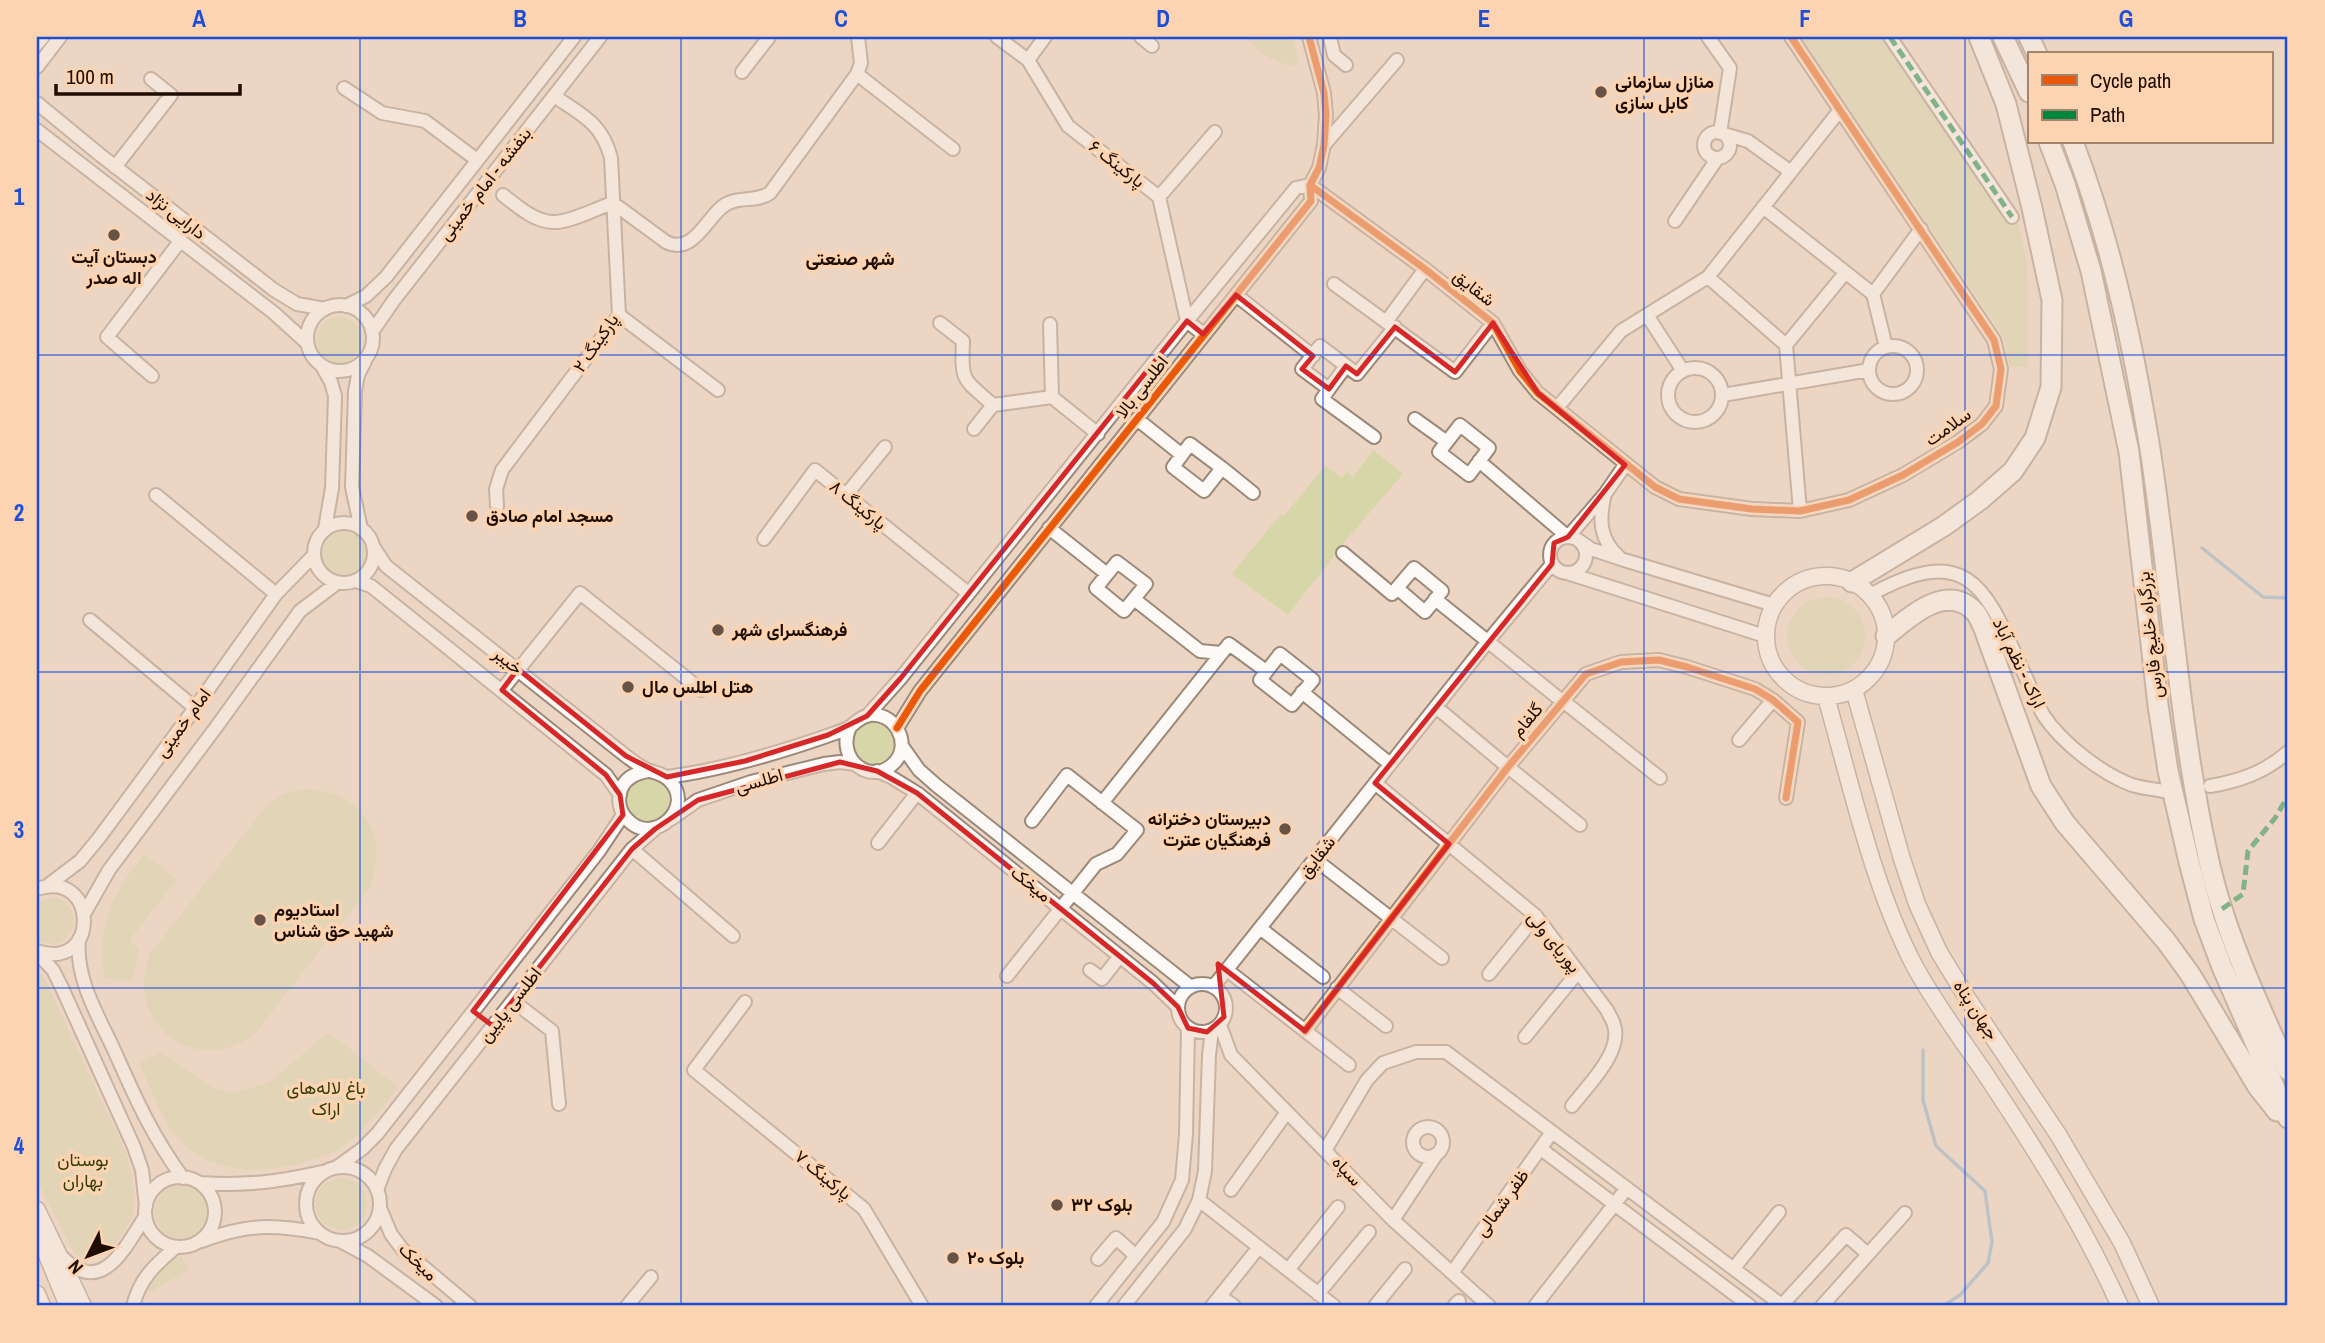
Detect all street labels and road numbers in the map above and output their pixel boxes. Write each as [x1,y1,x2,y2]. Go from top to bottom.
street label: بنفشه - امام خمینی [432,122,537,246]
street label: پارکینگ ۶ [1084,134,1151,194]
street label: دارایی نژاد [141,182,212,245]
street label: شقایق [1448,263,1501,312]
street label: پارکینگ ۲ [567,308,624,377]
street label: اطلسی بالا [1109,350,1174,423]
street label: سلامت [1920,402,1976,452]
street label: پارکینگ ۸ [824,474,892,535]
street label: بزرگراه خلیج فارس [2130,570,2169,700]
street label: اراک - نظم آباد [1987,613,2052,712]
street label: خیبر [487,640,529,680]
street label: امام خمینی [149,683,216,762]
street label: گلفام [1505,697,1548,742]
street label: اطلسی [732,762,786,799]
street label: شقایق [1292,830,1341,883]
street label: میخک [1006,860,1057,908]
street label: پوریای ولی [1522,906,1587,978]
street label: اطلسی پایین [472,962,547,1048]
street label: جهان پناه [1948,975,2005,1045]
street label: پارکینگ ۷ [789,1144,857,1205]
street label: سپاه [1327,1150,1368,1192]
street label: ظفر شمالی [1469,1164,1535,1242]
street label: میخک [393,1237,443,1286]

